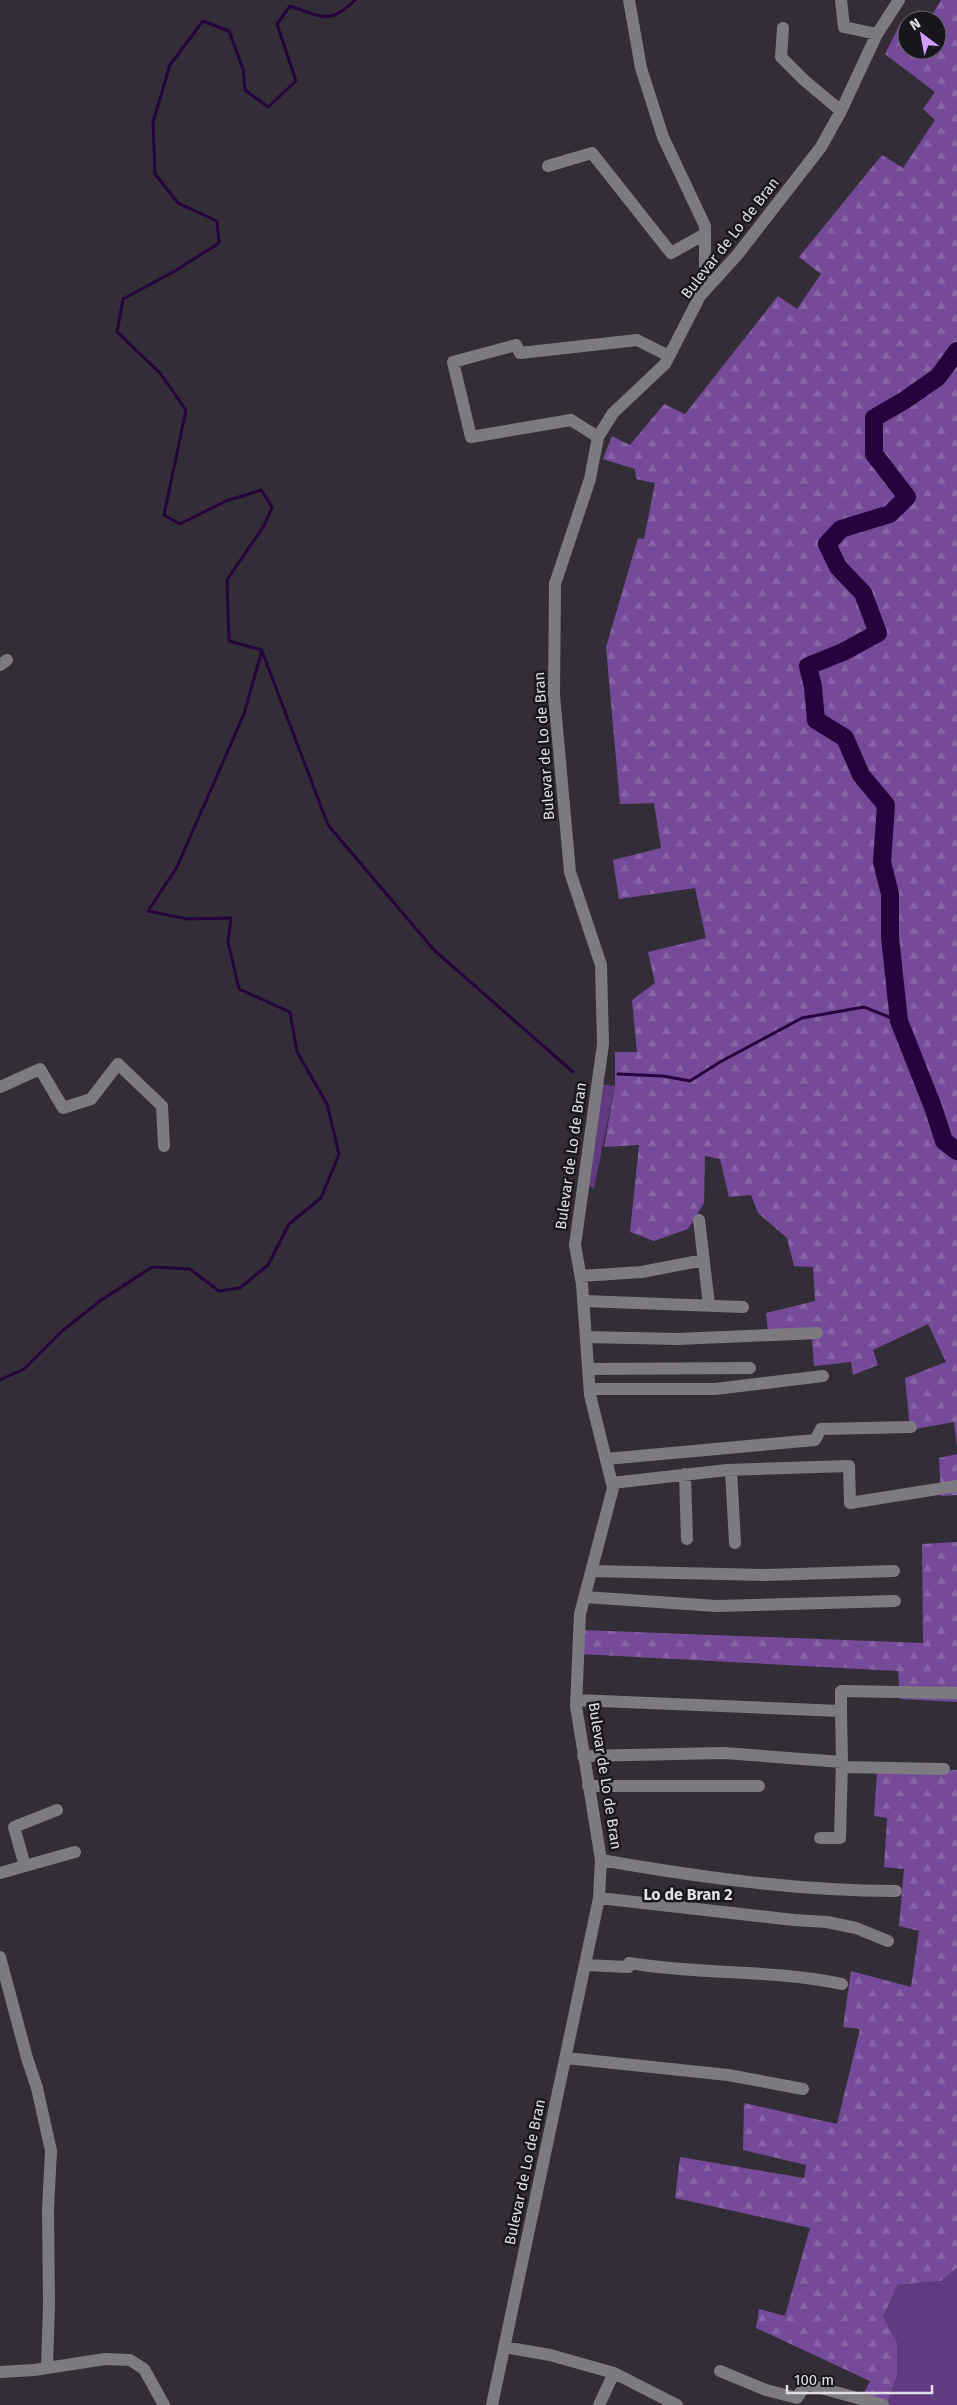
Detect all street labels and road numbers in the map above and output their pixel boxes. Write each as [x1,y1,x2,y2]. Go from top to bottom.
street label: Bulevar de Lo de Bran [677,174,783,302]
street label: Bulevar de Lo de Bran [530,671,558,821]
street label: Bulevar de Lo de Bran [552,1081,590,1231]
street label: Bulevar de Lo de Bran [584,1701,626,1851]
street label: Bulevar de Lo de Bran [501,2097,549,2247]

